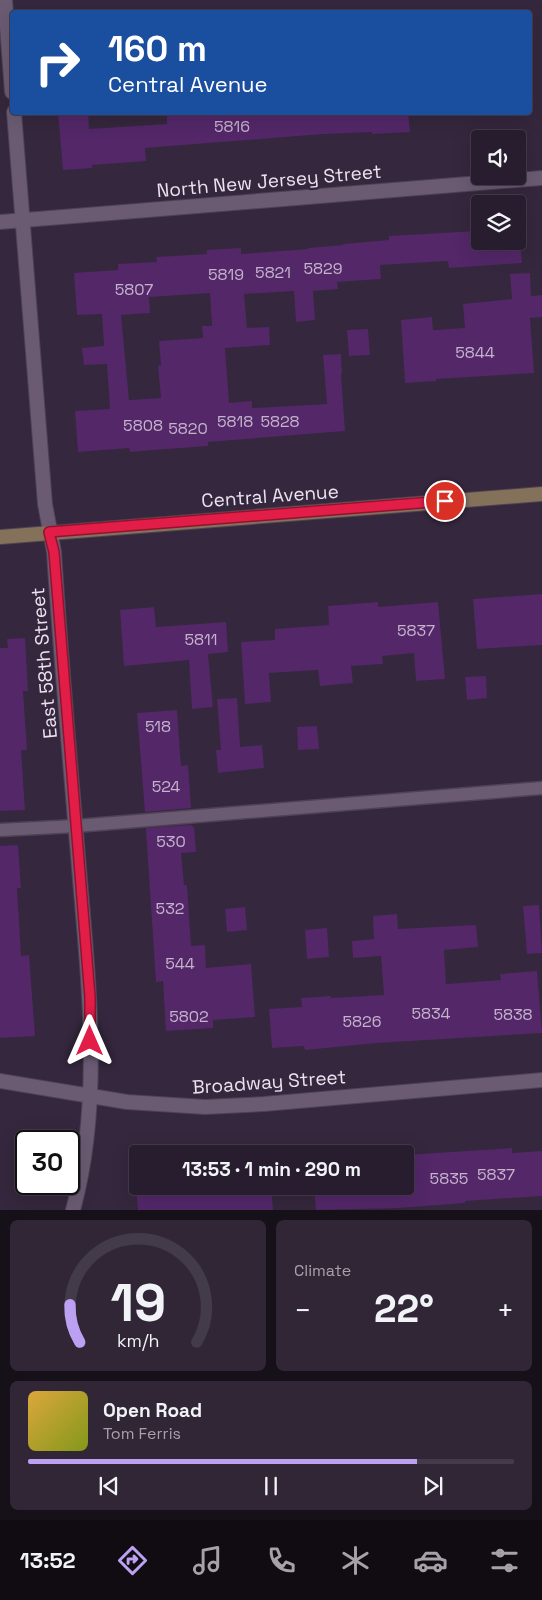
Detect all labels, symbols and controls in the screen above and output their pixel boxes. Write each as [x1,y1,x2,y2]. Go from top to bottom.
text: 160 m [108,27,207,71]
icon: right [25,30,90,95]
text: Central Avenue [108,70,267,98]
house number: 5816 [214,116,250,137]
map controls [471,130,526,250]
button: sound [471,130,526,185]
street label: North New Jersey Street [156,159,382,203]
button: layers [471,195,526,250]
house number: 5829 [304,258,342,279]
house number: 5821 [255,262,291,283]
house number: 5819 [208,264,244,285]
house number: 5807 [115,279,153,300]
house number: 5844 [455,342,495,363]
house number: 5818 [217,411,253,432]
house number: 5828 [260,411,300,432]
house number: 5808 [123,415,163,436]
house number: 5820 [168,418,208,439]
street label: Central Avenue [200,479,340,513]
pin [424,480,466,522]
icon: arrive [431,487,459,515]
street label: East 58th Street [25,586,63,740]
house number: 5837 [397,620,435,641]
house number: 5811 [185,629,217,650]
house number: 518 [145,716,171,737]
house number: 524 [152,776,180,797]
house number: 530 [156,831,186,852]
house number: 532 [156,898,184,919]
house number: 544 [165,953,195,974]
house number: 5834 [411,1003,451,1024]
house number: 5838 [493,1004,533,1025]
house number: 5802 [169,1006,209,1027]
house number: 5826 [343,1011,382,1032]
position arrow [63,1014,115,1066]
street label: Broadway Street [191,1064,347,1100]
speed limit sign: 30 [15,1130,80,1195]
text: 13:53 · 1 min · 290 m [182,1157,361,1182]
house number: 5837 [477,1164,515,1185]
house number: 5835 [430,1168,468,1189]
text: Climate [294,1260,351,1281]
text: 19 [110,1270,166,1336]
text: 22° [374,1285,434,1333]
text: − [294,1292,311,1328]
text: + [497,1292,514,1328]
text: km/h [117,1329,159,1352]
text: Open Road [103,1398,202,1423]
text: Tom Ferris [103,1423,181,1444]
icon: previous [95,1472,123,1500]
icon: pause [257,1472,285,1500]
icon: next [419,1472,447,1500]
icon: directions [115,1543,150,1578]
icon: music [190,1543,225,1578]
icon: phone [264,1543,299,1578]
icon: climate [338,1543,373,1578]
icon: car [413,1543,448,1578]
icon: filters [487,1543,522,1578]
text: 13:52 [20,1546,76,1574]

